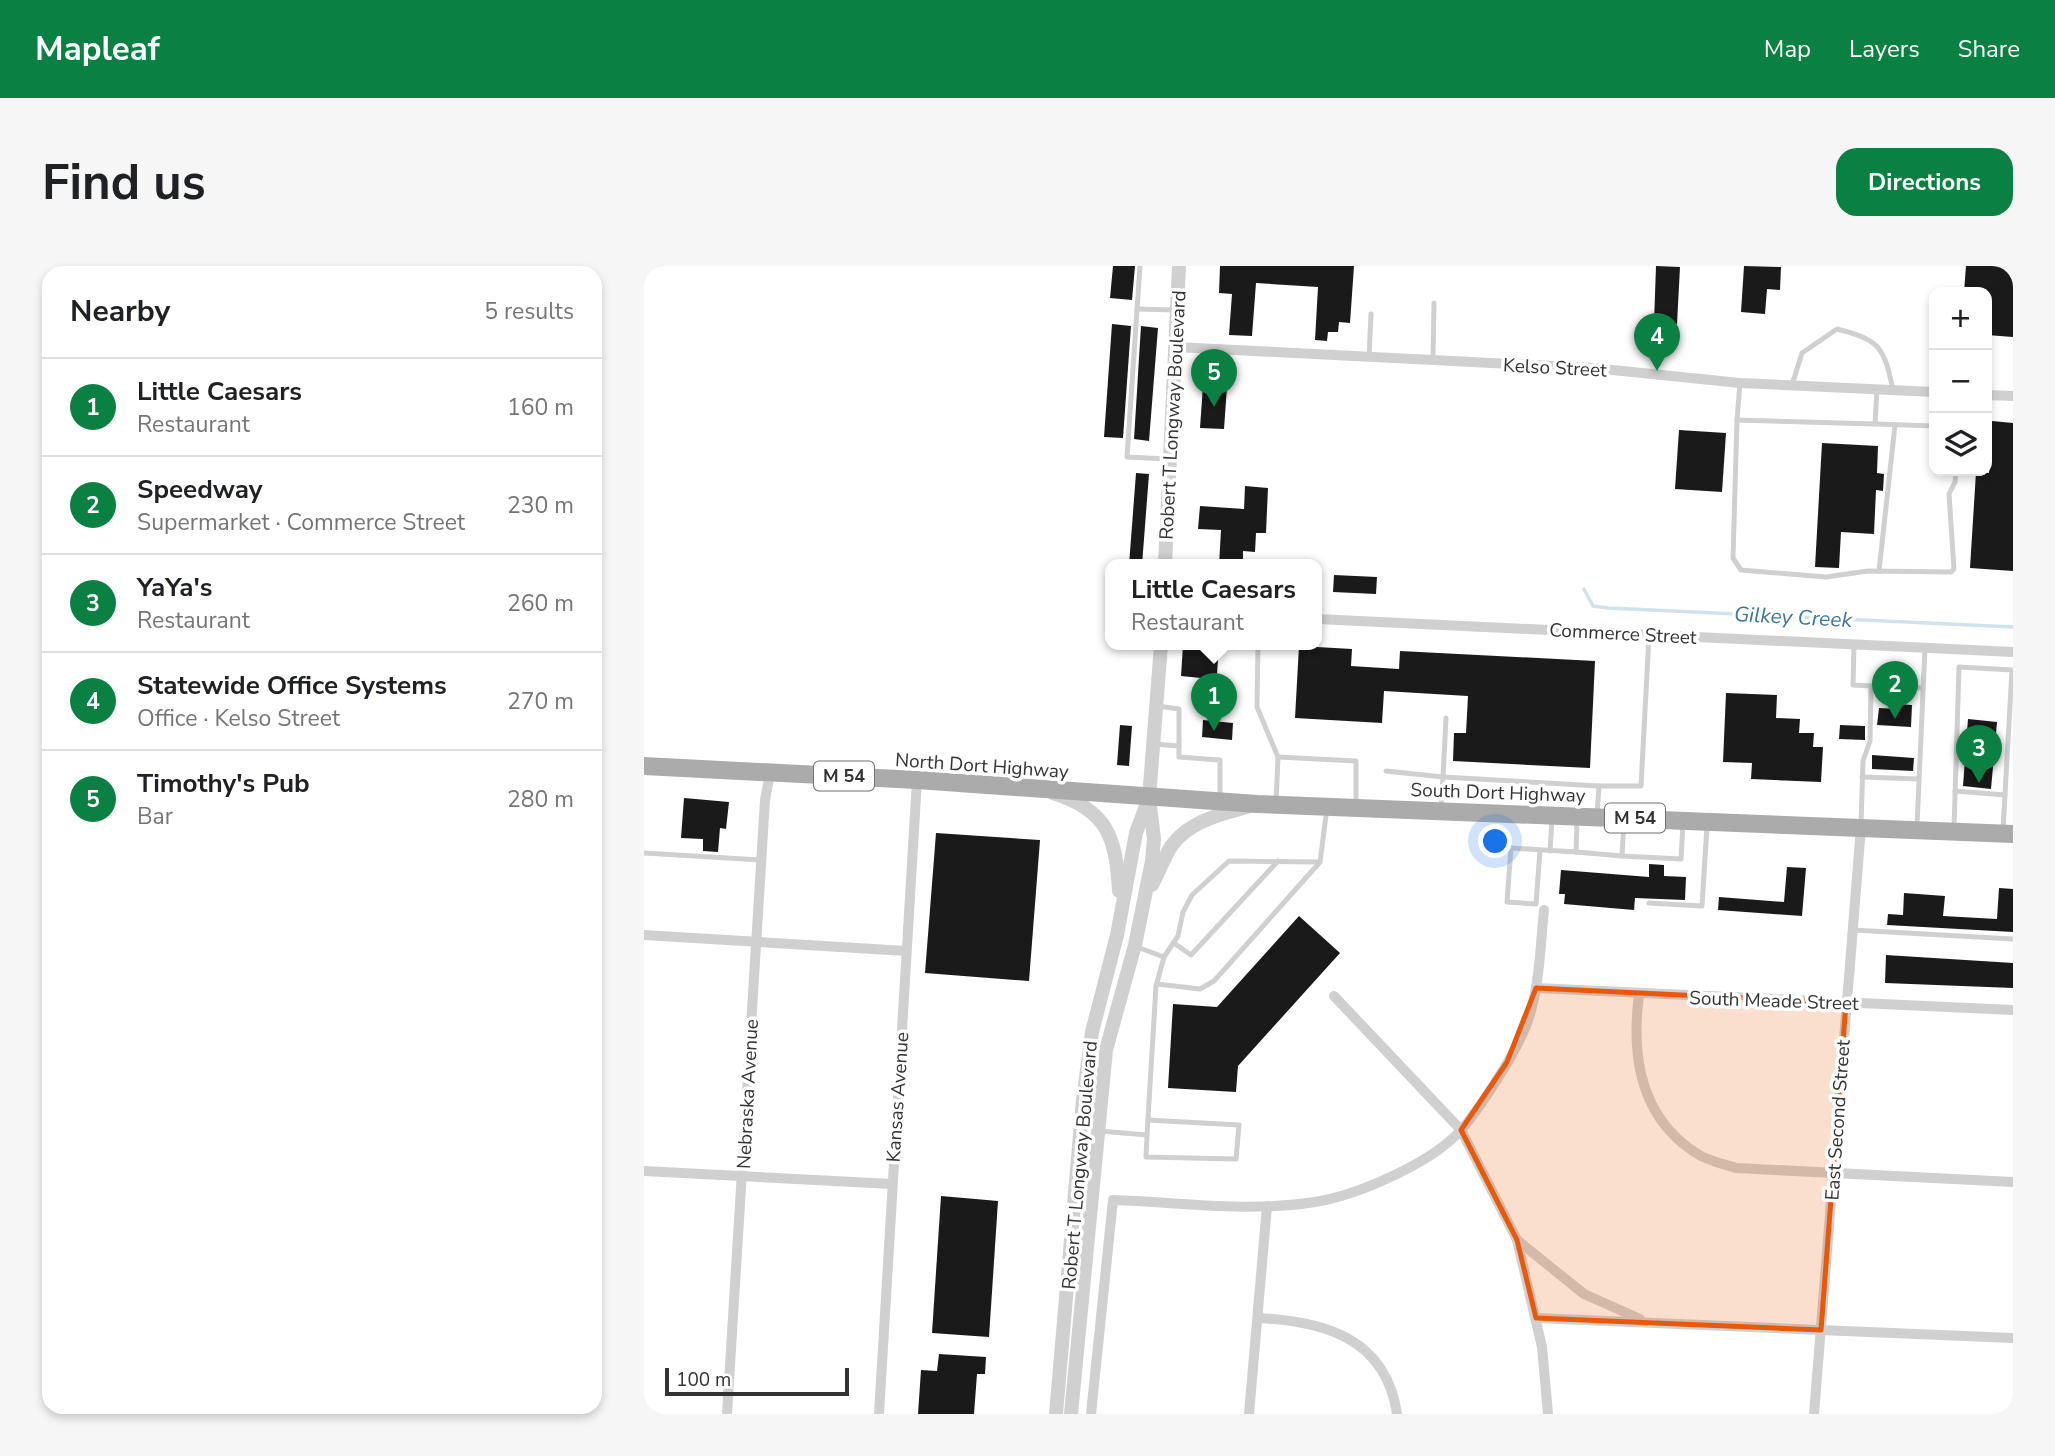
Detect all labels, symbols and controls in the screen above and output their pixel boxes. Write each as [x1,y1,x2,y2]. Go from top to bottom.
text: Mapleaf [35,27,160,72]
text: Map [1764,33,1811,65]
text: Layers [1849,33,1920,65]
text: Share [1958,33,2020,65]
button: Directions [1836,148,2013,216]
text: Find us [42,149,206,216]
map controls [1929,287,1992,476]
button: + [1929,287,1992,350]
street label: Robert T Longway Boulevard [1153,290,1193,540]
text: Nearby [70,291,170,332]
text: 5 results [484,296,574,327]
pin: 4 [1634,313,1680,371]
pin: 5 [1191,349,1237,407]
button: − [1929,350,1992,413]
street label: Kelso Street [1502,352,1608,384]
text: Little Caesars [137,374,302,409]
text: 1 [86,392,100,423]
text: 160 m [507,392,574,423]
text: Restaurant [137,409,250,440]
button: layers [1929,413,1992,476]
text: Speedway [137,472,262,507]
text: 2 [86,490,100,521]
text: 230 m [507,490,574,521]
text: Supermarket · Commerce Street [137,507,465,538]
popup [1105,559,1322,650]
text: YaYa's [137,570,213,605]
text: Little Caesars [1131,572,1296,607]
text: 3 [86,588,100,619]
text: 260 m [507,588,574,619]
water label: Gilkey Creek [1733,600,1853,634]
text: Restaurant [137,605,250,636]
text: Restaurant [1131,607,1244,638]
street label: Commerce Street [1549,617,1698,651]
pin: 2 [1872,661,1918,719]
text: Statewide Office Systems [137,668,447,703]
pin: 1 [1191,673,1237,731]
text: 4 [86,686,100,717]
text: 270 m [507,686,574,717]
text: Office · Kelso Street [137,703,340,734]
pin: 3 [1956,725,2002,783]
street label: North Dort Highway [894,747,1070,785]
road number: M 54 [814,762,874,790]
text: Timothy's Pub [137,766,310,801]
street label: South Dort Highway [1410,777,1586,809]
text: 5 [86,784,100,815]
text: 280 m [507,784,574,815]
text: Bar [137,801,173,832]
road number: M 54 [1605,804,1665,832]
your location [1478,824,1512,858]
street label: South Meade Street [1689,985,1859,1017]
street label: Nebraska Avenue [731,1018,765,1170]
street label: Kansas Avenue [880,1031,916,1163]
street label: East Second Street [1819,1038,1857,1201]
street label: Robert T Longway Boulevard [1056,1040,1104,1291]
scale bar [665,1365,849,1397]
text: 100 m [676,1367,731,1393]

